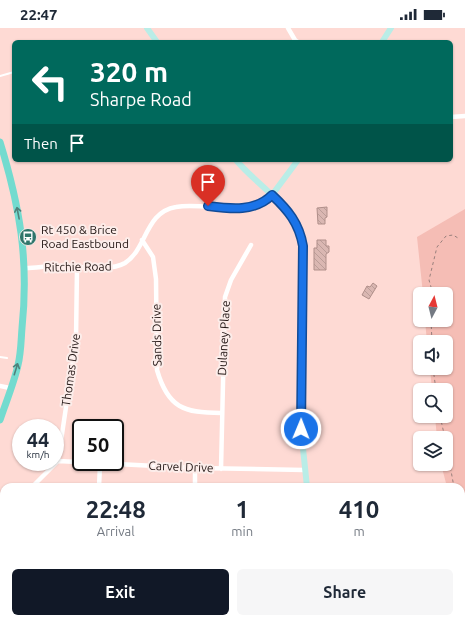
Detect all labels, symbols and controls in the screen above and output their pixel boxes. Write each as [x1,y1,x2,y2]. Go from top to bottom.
text: 22:47 [20,6,58,23]
icon: left [24,56,76,108]
text: 320 m [90,56,168,87]
text: Sharpe Road [90,89,192,109]
icon: arrive [66,132,88,154]
text: Then [24,135,58,152]
pin [191,165,225,206]
icon: arrive [197,171,219,193]
one-way arrow [14,206,22,219]
place label: Rt 450 & Brice Road Eastbound [41,223,129,250]
bus stop icon: Rt 450 & Brice Road Eastbound [18,227,38,247]
street label: Ritchie Road [44,259,112,274]
north arrow [413,287,453,327]
map controls [413,287,453,471]
street label: Dulaney Place [215,300,232,376]
street label: Sands Drive [149,304,164,366]
street label: Thomas Drive [59,333,82,407]
button: sound [413,335,453,375]
one-way arrow [13,363,20,376]
button: search [413,383,453,423]
position arrow [280,408,322,450]
speed limit sign: 50 [72,419,124,471]
text: 44 [27,428,49,451]
button: layers [413,431,453,471]
text: km/h [26,449,50,460]
street label: Carvel Drive [148,459,214,474]
text: 22:48 [86,496,146,523]
text: 1 [235,496,249,523]
text: 410 [339,496,379,523]
text: Arrival [97,524,135,538]
text: min [231,524,253,538]
text: m [353,524,365,538]
button: Exit [12,569,229,615]
button: Share [237,569,453,615]

